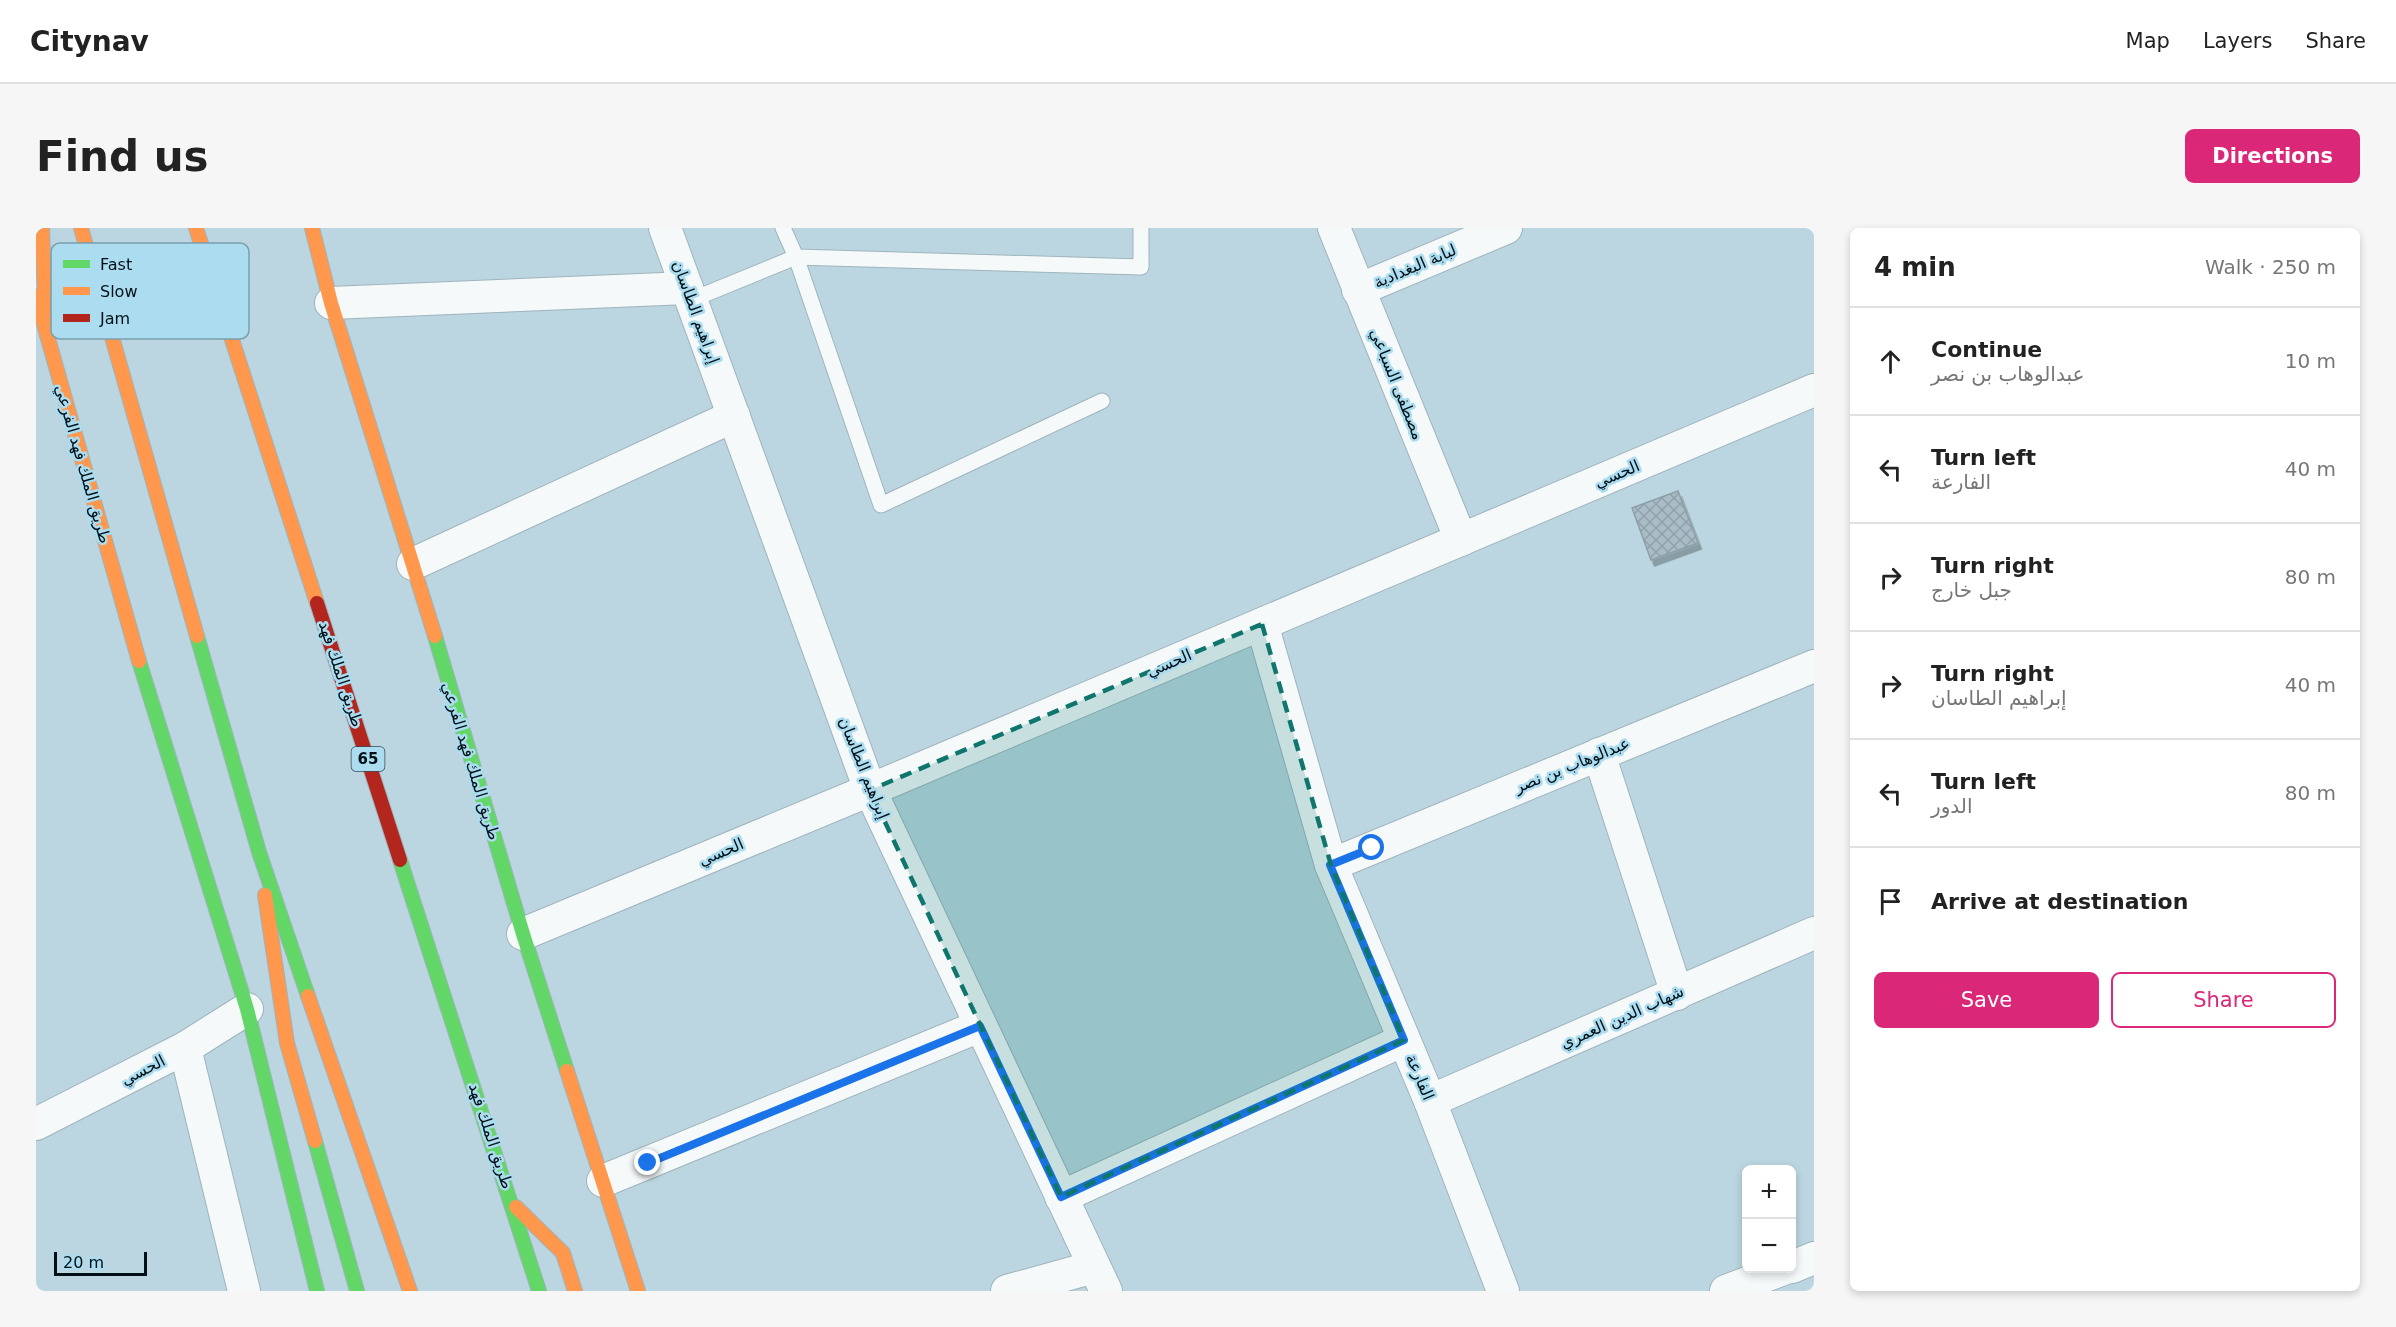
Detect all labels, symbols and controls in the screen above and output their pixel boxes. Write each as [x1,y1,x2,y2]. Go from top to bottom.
text: Citynav [30,25,149,58]
text: Map [2126,29,2170,53]
text: Layers [2203,29,2272,53]
text: Share [2305,29,2366,53]
button: Directions [2185,129,2360,183]
text: Find us [36,132,209,181]
street label: لبابة البغدادية [1371,240,1459,292]
legend [51,243,249,339]
text: 4 min [1874,252,1956,282]
text: Fast [100,255,132,274]
text: Walk · 250 m [2205,255,2336,279]
street label: إبراهيم الطاسان [668,258,723,367]
text: Slow [100,282,137,301]
text: Jam [99,309,130,328]
street label: مصطفى السباعي [1365,326,1428,443]
text: Continue [1931,337,2042,362]
icon: ahead [1874,345,1907,378]
text: 10 m [2285,349,2336,373]
text: عبدالوهاب بن نصر [1931,362,2084,386]
street label: طريق الملك فهد الفرعي [50,382,115,546]
text: Turn left [1931,445,2036,470]
icon: left [1874,453,1907,486]
street label: الحسي [1592,456,1643,493]
text: 40 m [2285,457,2336,481]
text: الفارعة [1931,470,1991,494]
text: Turn right [1931,553,2054,578]
icon: right [1874,561,1907,594]
text: 80 m [2285,565,2336,589]
text: جبل خارج [1931,578,2012,602]
street label: طريق الملك فهد [314,619,367,730]
street label: الحسي [1144,645,1195,682]
text: Turn right [1931,661,2054,686]
icon: right [1874,669,1907,702]
text: 40 m [2285,673,2336,697]
street label: طريق الملك فهد الفرعي [437,680,504,843]
text: إبراهيم الطاسان [1931,686,2067,710]
street label: إبراهيم الطاسان [834,714,893,822]
street label: عبدالوهاب بن نصر [1511,733,1633,798]
road number: 65 [352,747,384,771]
text: Turn left [1931,769,2036,794]
icon: left [1874,777,1907,810]
text: 80 m [2285,781,2336,805]
text: الدور [1931,794,1972,818]
street label: الحسي [696,834,747,871]
route start [1358,834,1384,860]
icon: arrive [1874,885,1907,918]
text: Arrive at destination [1931,889,2188,914]
button: Save [1874,972,2099,1028]
button: Share [2111,972,2336,1028]
street label: شهاب الدين العمري [1557,981,1687,1054]
street label: الحسي [118,1051,169,1090]
street label: الفارعة [1401,1051,1438,1103]
street label: طريق الملك فهد [464,1081,517,1192]
route end [634,1149,660,1175]
map controls [1742,1165,1796,1273]
button: + [1742,1165,1796,1219]
button: − [1742,1219,1796,1273]
scale bar [54,1249,147,1276]
text: 20 m [63,1253,104,1272]

